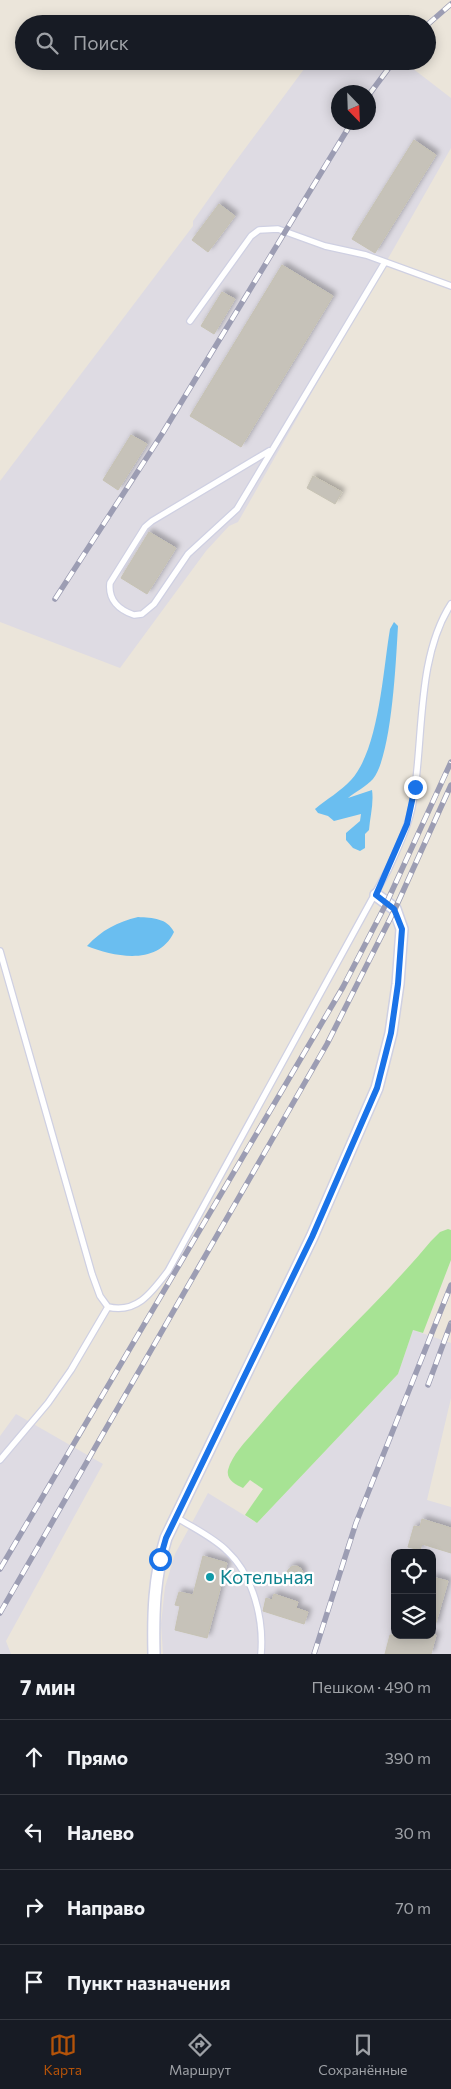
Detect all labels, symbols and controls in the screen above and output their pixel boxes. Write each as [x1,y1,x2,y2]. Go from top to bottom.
search box [15,15,436,70]
icon: search [33,29,61,57]
text: Поиск [73,31,129,54]
north arrow [331,85,376,130]
route end [404,776,427,799]
route start [149,1548,172,1571]
map controls [391,1549,436,1639]
button: locate [391,1549,436,1594]
place label: Котельная [220,1565,314,1588]
marker: Котельная [204,1571,216,1583]
button: layers [391,1594,436,1639]
text: 7 мин [20,1674,76,1699]
text: Пешком · 490 m [312,1677,431,1696]
icon: ahead [20,1743,48,1771]
text: Прямо [67,1746,128,1769]
text: 390 m [385,1748,431,1767]
icon: left [20,1818,48,1846]
text: Налево [67,1821,134,1844]
text: 30 m [394,1823,431,1842]
icon: right [20,1893,48,1921]
text: Направо [67,1896,145,1919]
text: 70 m [395,1898,431,1917]
icon: arrive [20,1968,48,1996]
text: Пункт назначения [67,1971,230,1994]
tab: Карта [43,2031,82,2078]
tab: Маршрут [169,2031,231,2078]
tab: Сохранённые [318,2031,408,2078]

